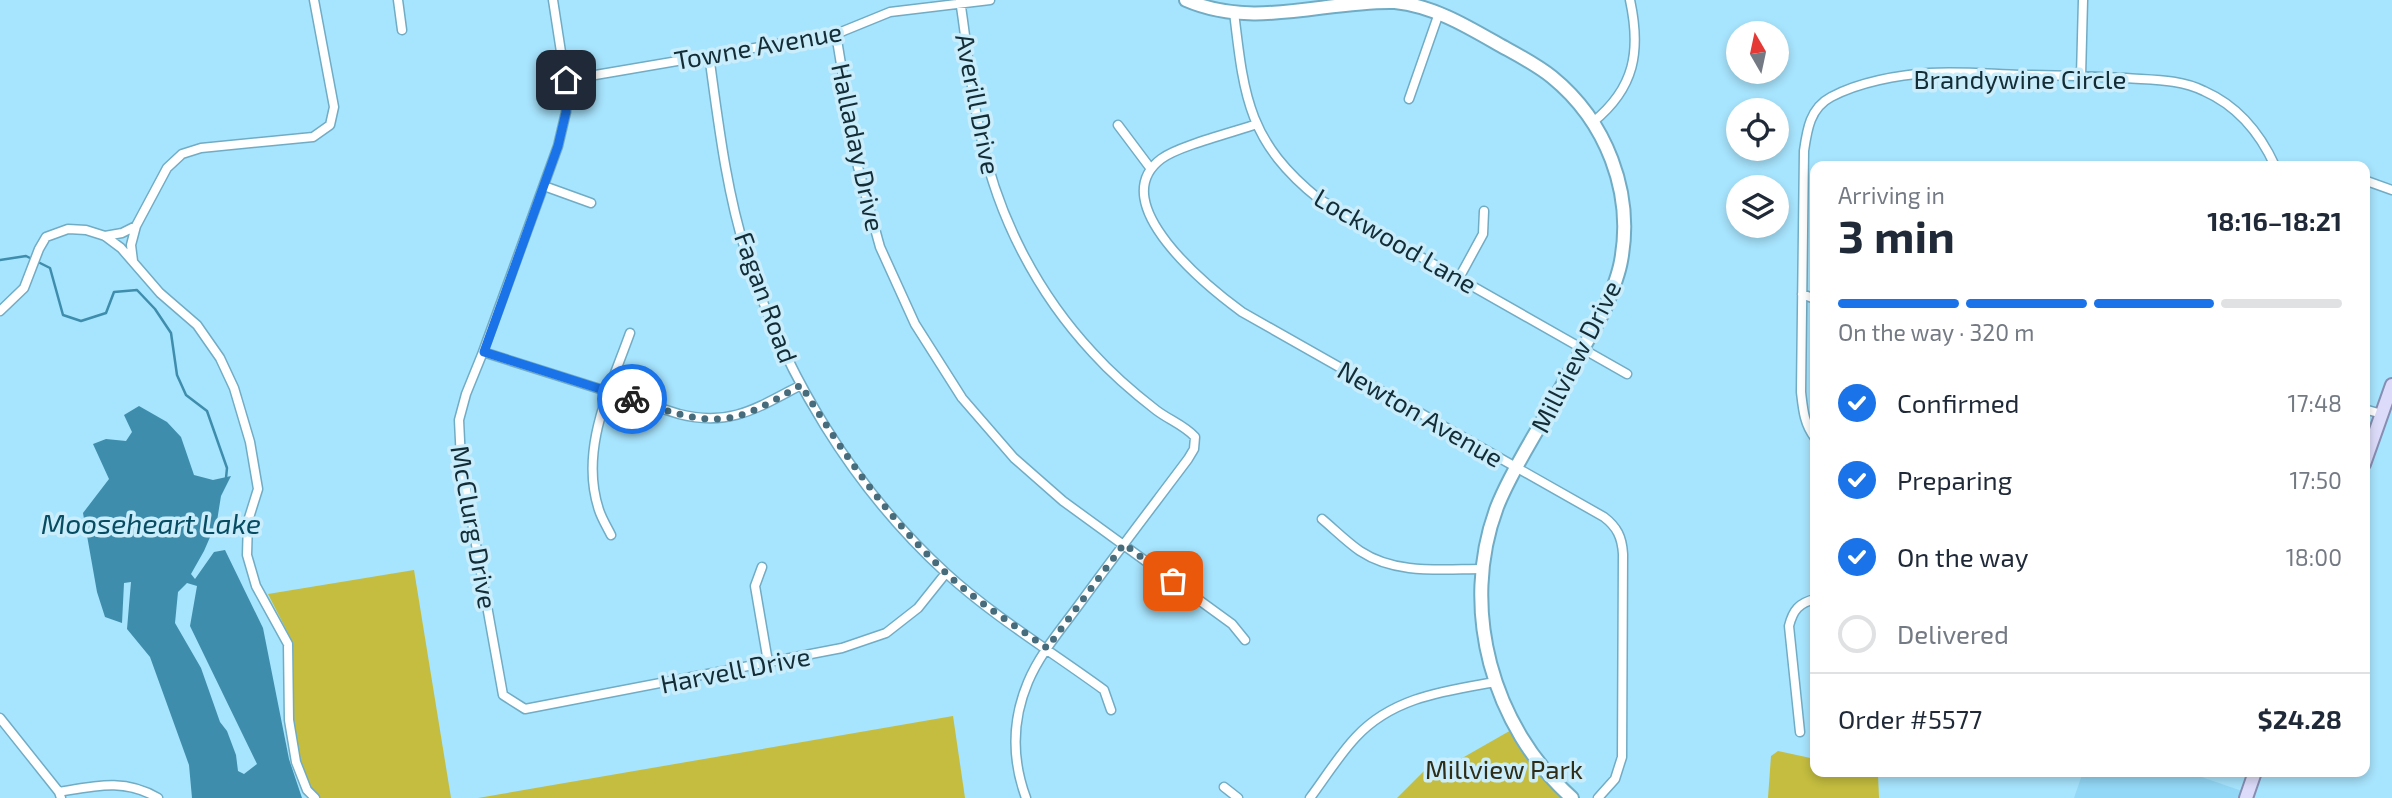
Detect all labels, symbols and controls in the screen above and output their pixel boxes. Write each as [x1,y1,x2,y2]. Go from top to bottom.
street label: Towne Avenue [672,15,844,75]
north arrow [1726,21,1788,84]
map controls [1726,21,1789,238]
street label: Averill Drive [950,31,1008,177]
pin [536,50,596,110]
street label: Halladay Drive [826,60,892,234]
icon: home [547,61,585,99]
street label: Brandywine Circle [1913,63,2127,94]
button: locate [1726,98,1789,161]
button: layers [1726,175,1789,238]
street label: Lockwood Lane [1309,181,1483,299]
text: Arriving in [1838,181,1945,209]
text: 18:16–18:21 [2207,205,2342,236]
text: 3 min [1838,207,1955,262]
street label: Fagan Road [729,227,805,367]
street label: Millview Drive [1523,275,1627,437]
text: On the way · 320 m [1838,318,2034,346]
street label: Newton Avenue [1333,353,1509,473]
courier [597,364,667,434]
icon: bike [613,380,651,418]
icon: check [1838,384,1876,422]
text: Confirmed [1897,387,2020,418]
text: 17:48 [2288,389,2342,417]
street label: McClurg Drive [445,443,505,611]
icon: check [1838,461,1876,499]
text: Preparing [1897,464,2012,495]
text: 17:50 [2289,466,2342,494]
water label: Mooseheart Lake [41,506,261,540]
icon: check [1838,538,1876,576]
text: On the way [1897,541,2028,572]
text: 18:00 [2286,543,2342,571]
pin [1143,551,1203,611]
icon: bag [1154,562,1192,600]
text: Delivered [1897,618,2009,649]
street label: Harvell Drive [657,639,813,699]
text: Order #5577 [1838,703,1982,734]
text: $24.28 [2258,703,2342,734]
park label: Millview Park [1425,753,1583,784]

